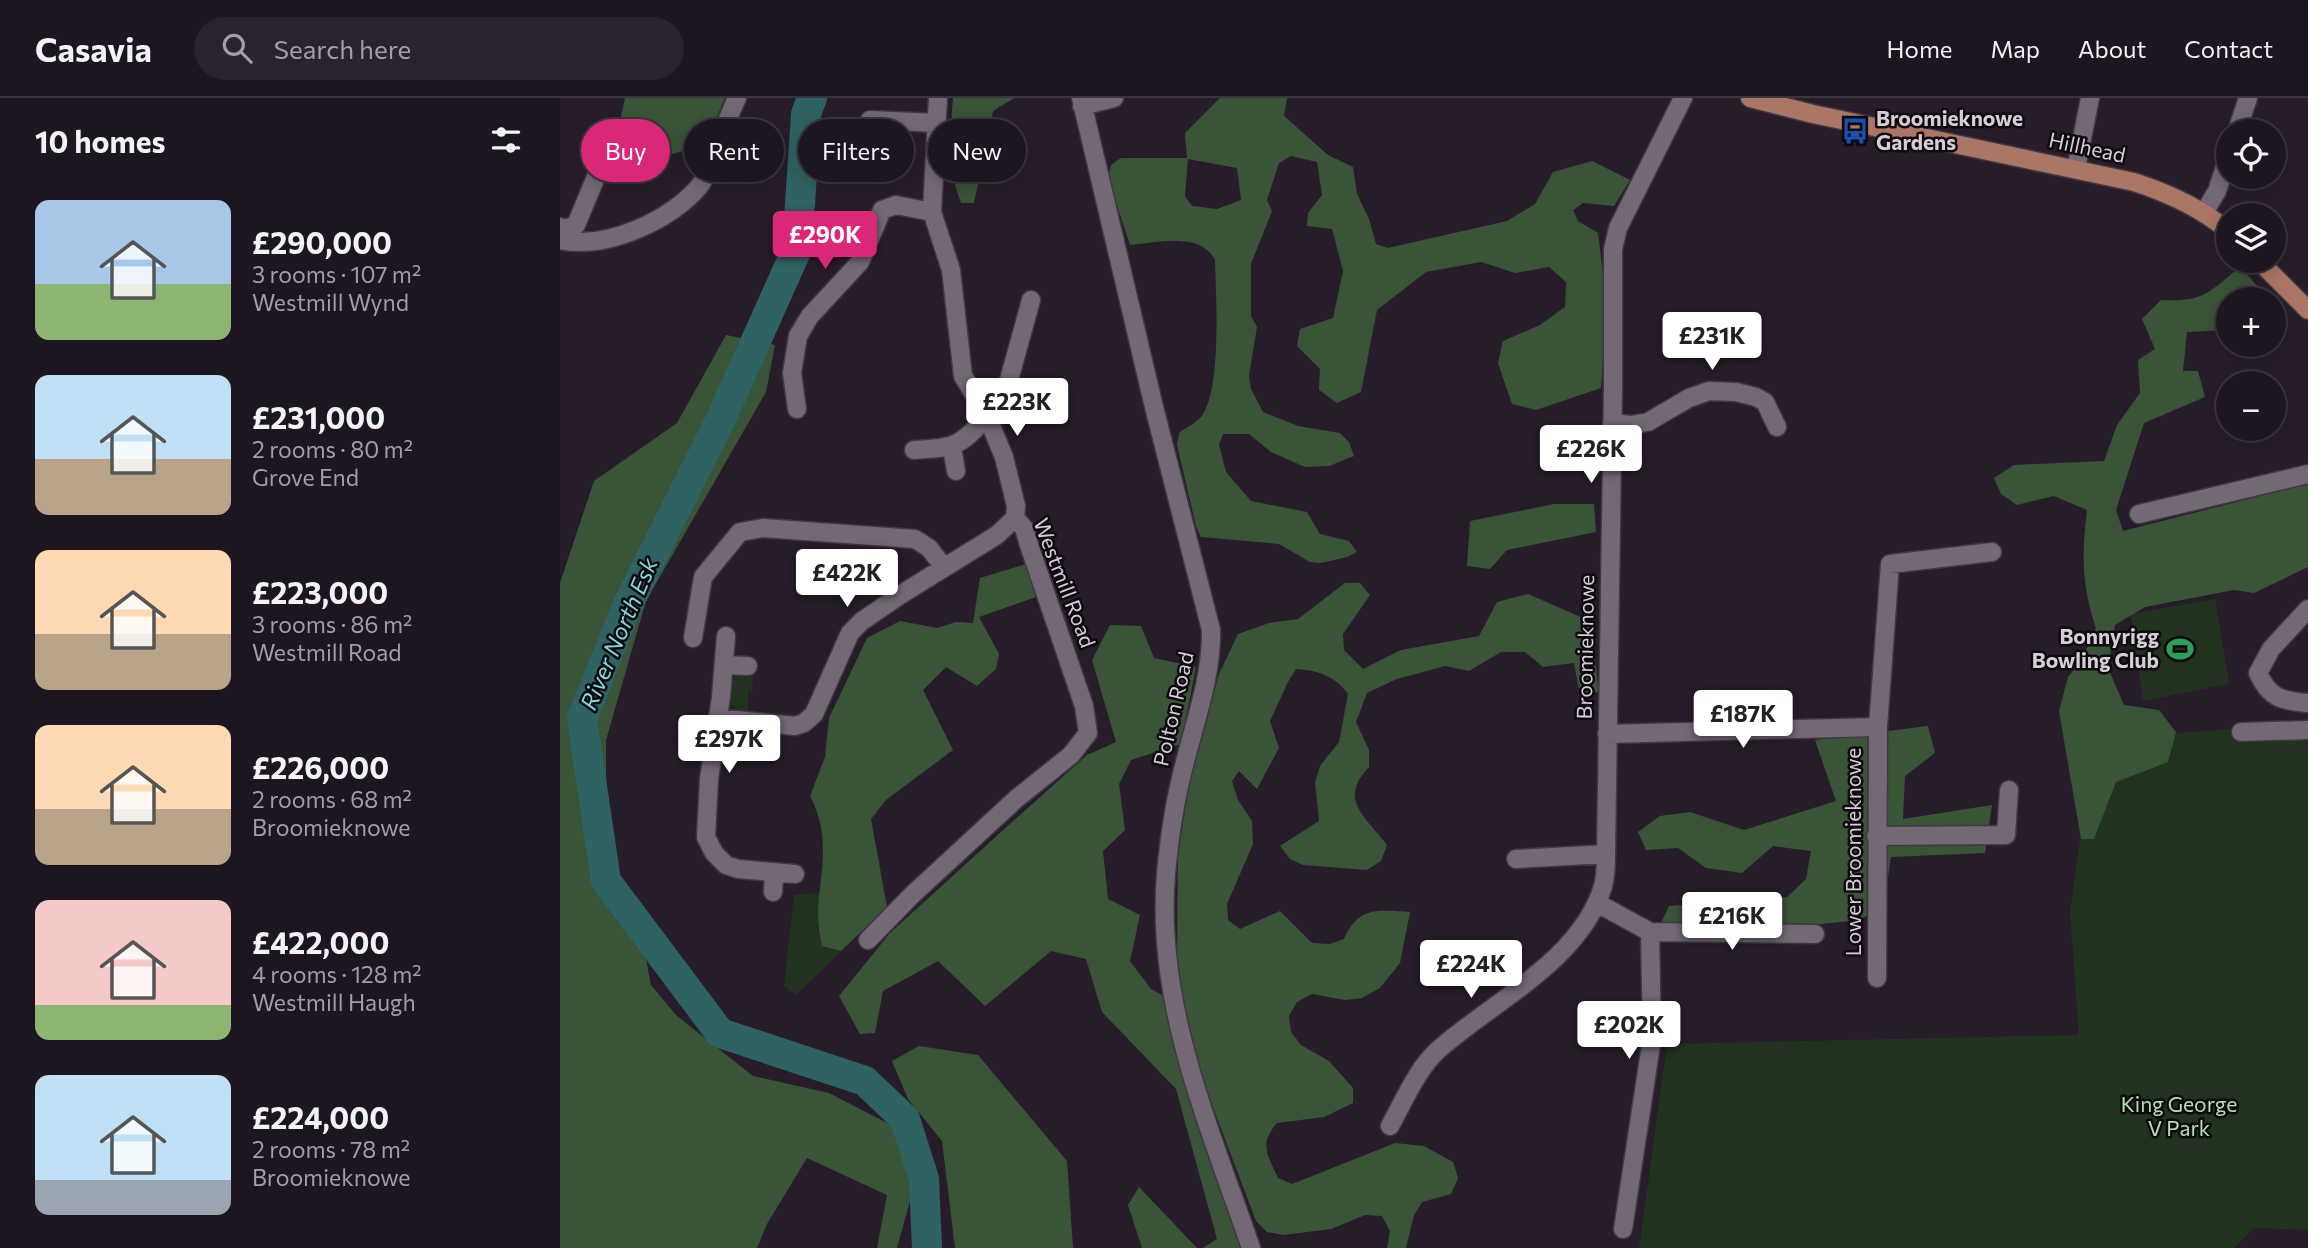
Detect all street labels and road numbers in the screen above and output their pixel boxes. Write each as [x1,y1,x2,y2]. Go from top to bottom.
street label: Hillhead [2047,126,2128,167]
street label: Westmill Road [1029,514,1102,651]
street label: Broomieknowe [1571,574,1598,719]
street label: Polton Road [1147,649,1198,768]
street label: Lower Broomieknowe [1840,748,1865,956]

